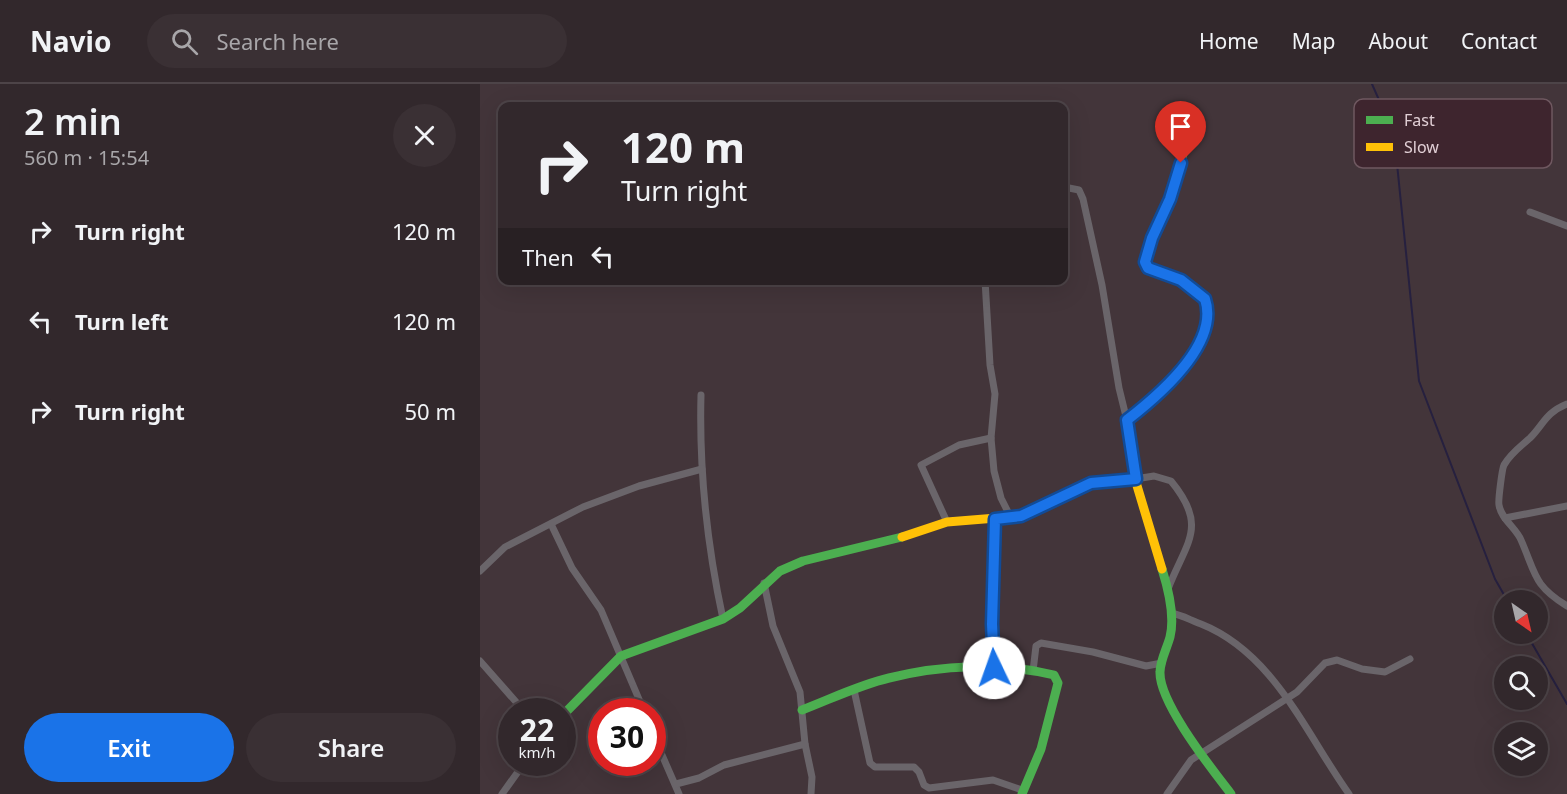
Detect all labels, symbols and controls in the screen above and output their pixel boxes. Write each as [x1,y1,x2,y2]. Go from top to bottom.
search box [147,14,567,68]
text: Navio [30,22,111,60]
icon: search [168,25,201,58]
text: Search here [216,26,339,56]
text: Home [1199,27,1259,55]
text: Map [1292,27,1335,55]
text: About [1368,27,1428,55]
text: Contact [1461,27,1537,55]
text: 2 min [24,97,122,146]
legend [1354,99,1552,168]
pin [1155,101,1206,163]
button: close [393,104,456,167]
text: Fast [1404,109,1435,131]
icon: arrive [1164,110,1197,143]
text: 120 m [621,118,745,175]
icon: right [522,126,600,204]
text: Slow [1404,136,1439,158]
text: 560 m · 15:54 [24,144,149,171]
text: Turn right [621,172,747,209]
icon: right [24,215,57,248]
text: Turn right [75,216,185,246]
text: 120 m [392,216,456,246]
icon: left [586,240,619,273]
text: Then [522,242,574,272]
icon: left [24,305,57,338]
text: Turn left [75,306,169,336]
text: 120 m [392,306,456,336]
icon: right [24,395,57,428]
text: Turn right [75,396,185,426]
text: 50 m [405,396,456,426]
north arrow [1494,590,1548,644]
map controls [1494,590,1548,776]
position arrow [962,636,1026,700]
button: search [1494,656,1548,710]
speed limit sign: 30 [588,698,666,776]
text: 22 [520,709,554,750]
button: Exit [24,713,234,782]
button: Share [246,713,456,782]
button: layers [1494,722,1548,776]
text: km/h [519,742,555,762]

